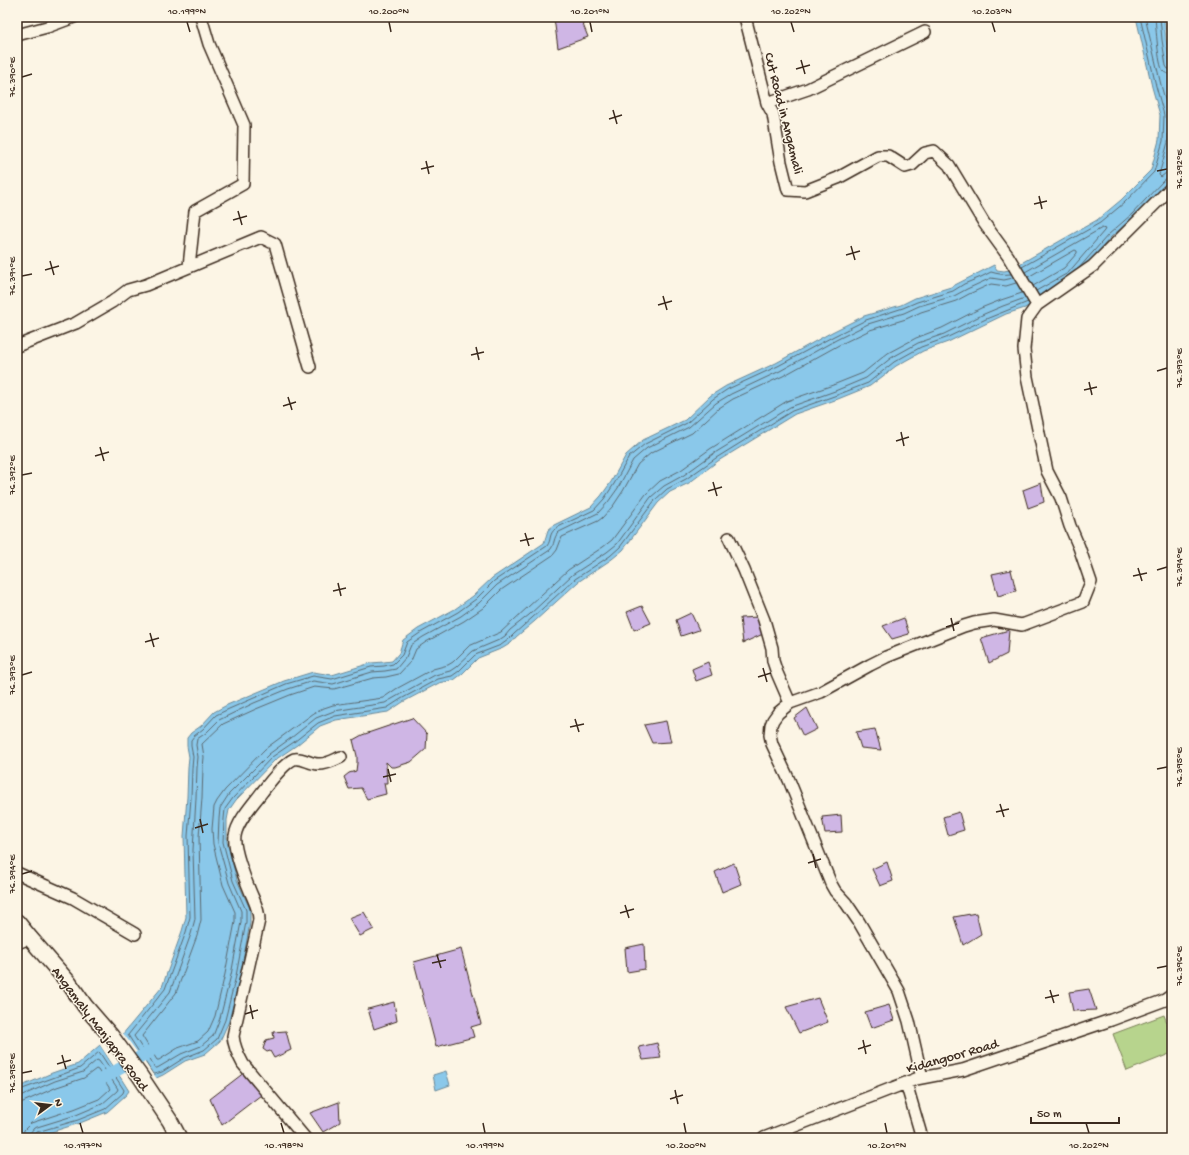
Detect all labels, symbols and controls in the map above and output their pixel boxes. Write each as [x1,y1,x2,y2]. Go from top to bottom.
text: 10.199°N [167,6,206,18]
text: 10.200°N [368,6,410,18]
text: 10.201°N [570,6,610,18]
text: 10.202°N [770,6,811,18]
text: 10.203°N [971,6,1012,18]
street label: Cut Road in Angamali [759,51,806,176]
text: 76.390°E [7,56,19,98]
text: 76.392°E [1174,149,1186,190]
text: 76.391°E [7,256,19,296]
text: 76.393°E [1174,347,1186,389]
text: 76.392°E [7,455,19,496]
text: 76.394°E [1174,547,1186,588]
text: 76.393°E [7,654,19,696]
text: 76.395°E [1174,746,1186,788]
text: 76.394°E [7,854,19,895]
text: 76.396°E [1174,946,1186,987]
street label: Angamaly Manjapra Road [47,964,152,1096]
street label: Kidangoor Road [905,1036,1002,1079]
text: 76.395°E [7,1052,19,1094]
north arrow [30,1085,70,1125]
text: N [51,1098,64,1108]
scale bar [1031,1099,1119,1125]
text: 50 m [1037,1108,1062,1122]
text: 10.197°N [63,1140,103,1152]
text: 10.198°N [264,1140,304,1152]
text: 10.199°N [465,1140,504,1152]
text: 10.200°N [665,1140,707,1152]
text: 10.201°N [867,1140,907,1152]
text: 10.202°N [1068,1140,1109,1152]

